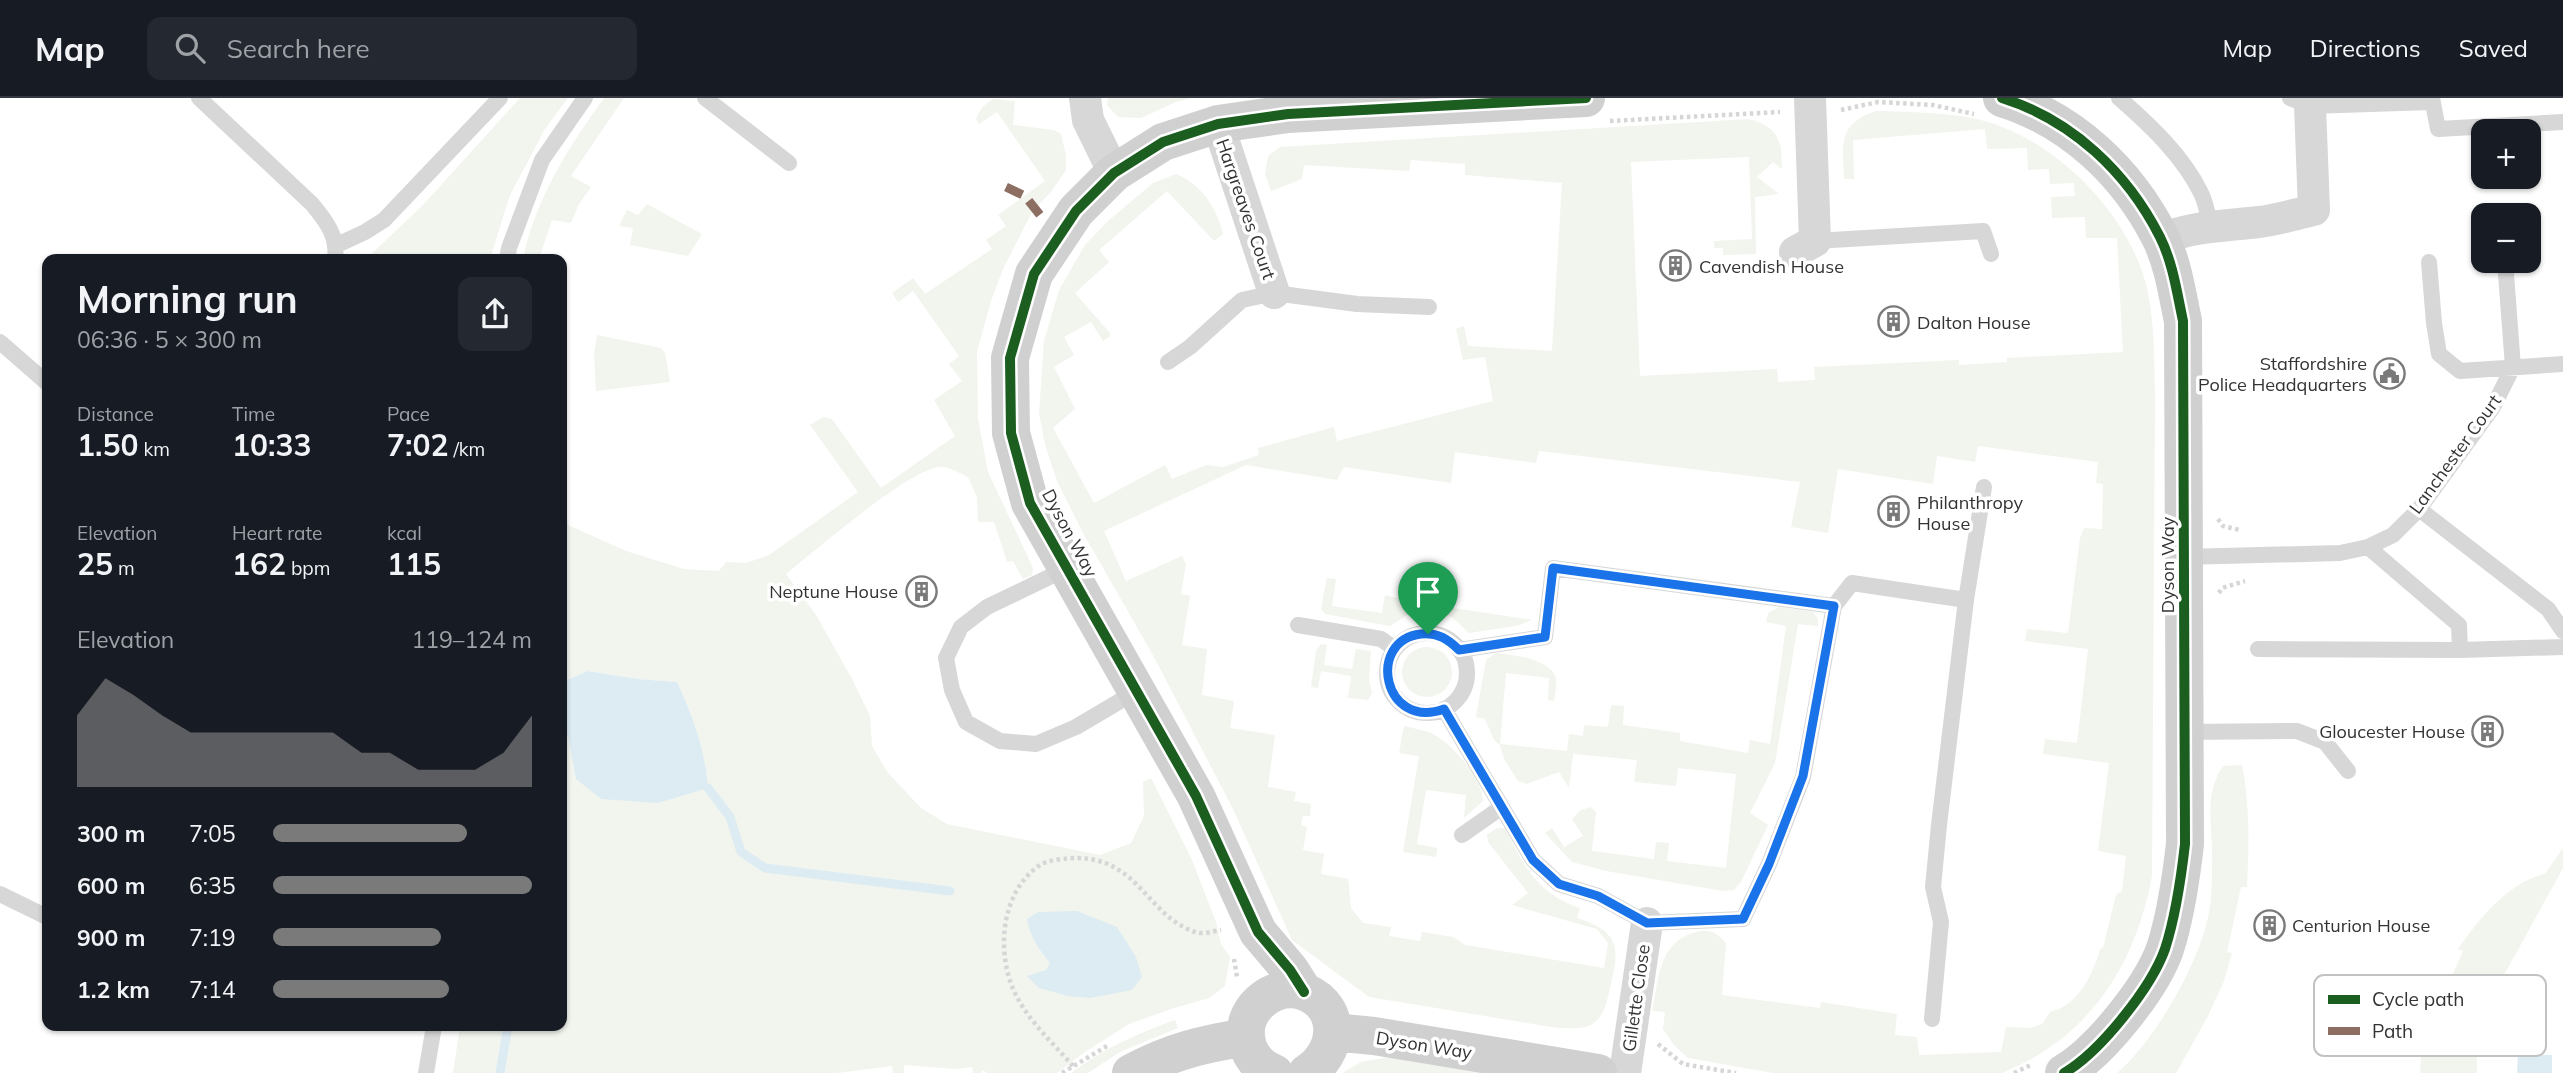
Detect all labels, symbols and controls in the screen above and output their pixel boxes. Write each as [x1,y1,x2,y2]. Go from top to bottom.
search box [147,17,637,80]
text: Map [35,28,105,69]
icon: search [171,29,209,67]
text: Search here [227,32,370,65]
text: Map [2222,33,2272,63]
text: Directions [2310,33,2421,63]
text: Saved [2459,33,2528,63]
map controls [2471,119,2541,273]
button: + [2471,119,2541,189]
street label: Hargreaves Court [1211,136,1281,282]
button: − [2471,203,2541,273]
building icon: Cavendish House [1659,249,1693,283]
place label: Cavendish House [1699,255,1844,278]
text: Morning run [77,275,298,323]
button: share [458,277,532,351]
building icon: Dalton House [1877,305,1911,339]
place label: Dalton House [1917,311,2030,334]
text: 06:36 · 5 × 300 m [77,325,262,354]
place label: Staffordshire Police Headquarters [2198,352,2367,396]
public building icon: Staffordshire Police Headquarters [2373,356,2407,390]
street label: Lanchester Court [2404,390,2506,518]
text: Distance [77,402,154,426]
text: Time [232,402,275,426]
text: Pace [387,402,430,426]
text: 1.50 [77,426,138,464]
text: 10:33 [232,426,311,464]
text: 7:02 [387,426,448,464]
text: km [138,437,170,461]
text: /km [448,437,485,461]
street label: Dyson Way [1037,485,1103,581]
place label: Philanthropy House [1917,491,2023,535]
building icon: Philanthropy House [1877,495,1911,529]
street label: Dyson Way [2156,516,2179,613]
text: Elevation [77,521,157,545]
text: Heart rate [232,521,322,545]
text: kcal [387,521,422,545]
text: 25 [77,545,113,583]
text: 162 [232,545,286,583]
text: 115 [387,545,441,583]
text: m [113,556,135,580]
text: bpm [286,556,330,580]
pin [1398,562,1458,634]
icon: arrive [1409,573,1447,611]
building icon: Neptune House [904,574,938,608]
place label: Neptune House [769,580,898,603]
text: Elevation [77,625,174,654]
text: 119–124 m [411,625,532,654]
building icon: Gloucester House [2471,714,2505,748]
place label: Gloucester House [2319,720,2465,743]
text: 300 m [77,819,145,848]
text: 7:05 [189,819,236,848]
text: 600 m [77,871,145,900]
text: 6:35 [189,871,236,900]
building icon: Centurion House [2252,908,2286,942]
place label: Centurion House [2292,914,2430,937]
text: 900 m [77,923,145,952]
text: 7:19 [189,923,236,952]
street label: Gillette Close [1617,943,1655,1053]
text: 1.2 km [77,975,150,1004]
text: 7:14 [189,975,236,1004]
legend [2314,975,2546,1056]
text: Cycle path [2372,987,2464,1011]
text: Path [2372,1019,2413,1043]
street label: Dyson Way [1375,1026,1474,1064]

